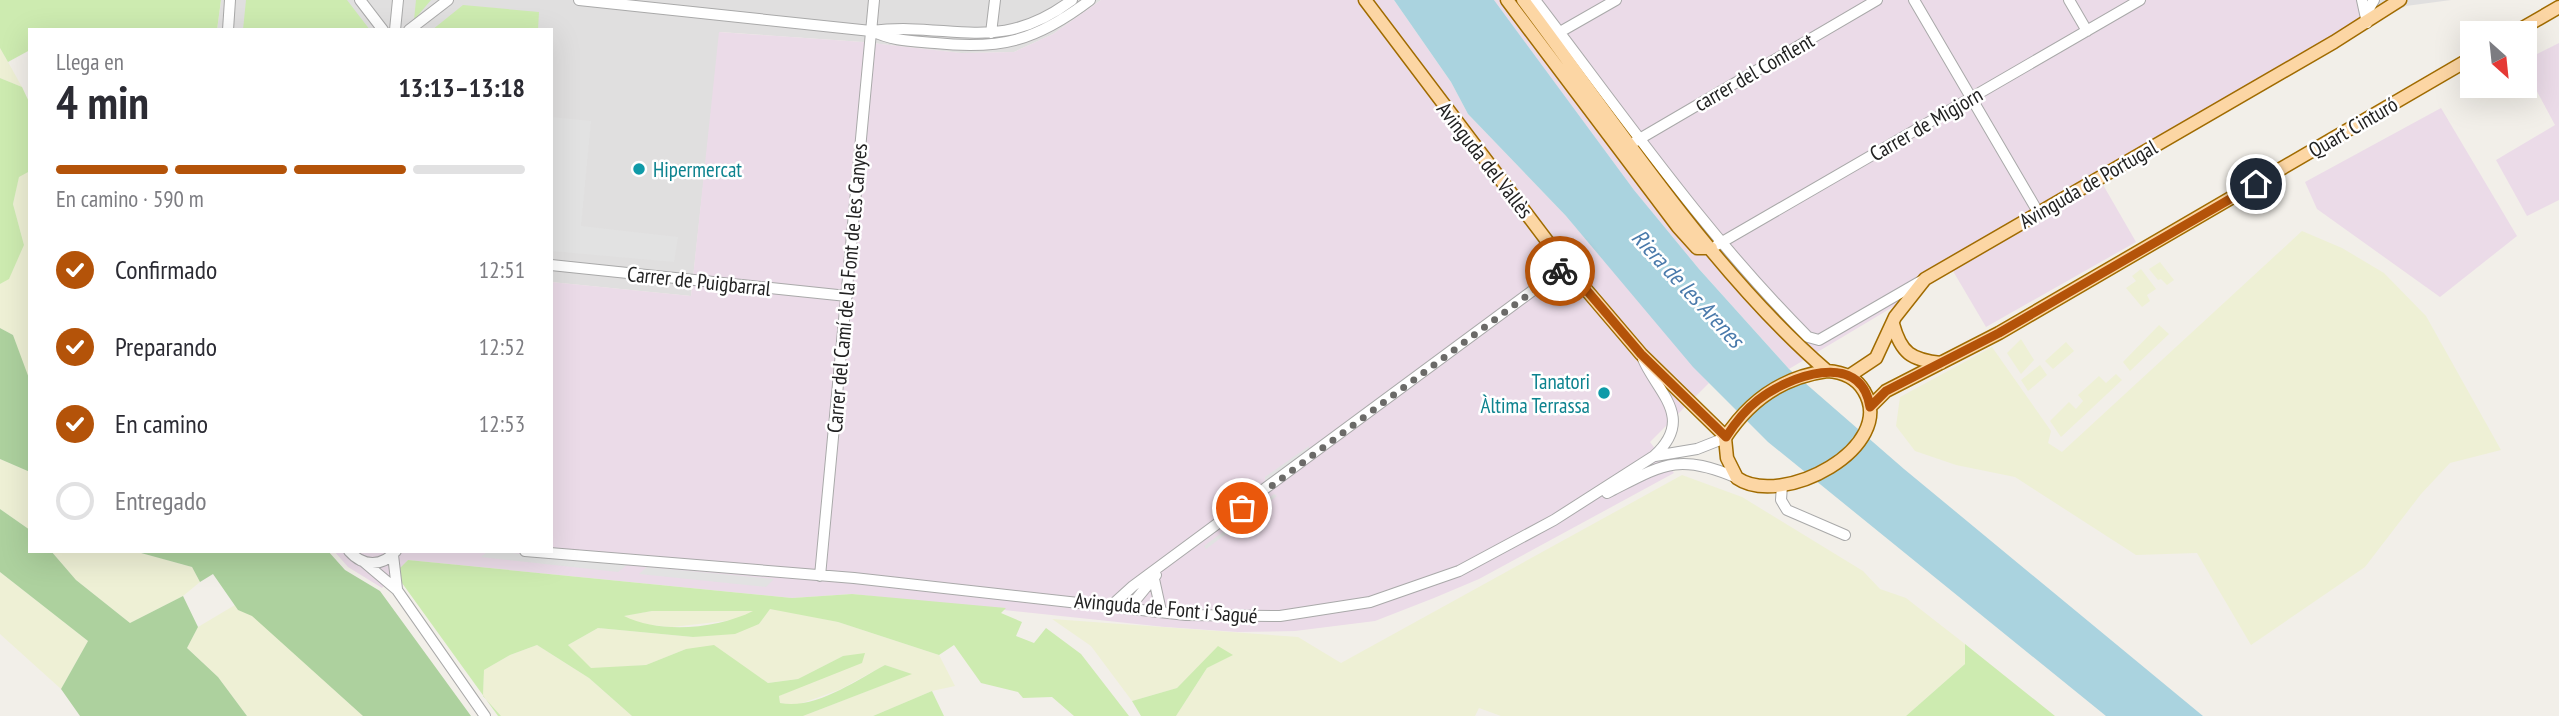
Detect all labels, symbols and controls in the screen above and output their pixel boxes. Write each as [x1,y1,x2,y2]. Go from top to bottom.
north arrow [2460,21,2538,98]
map controls [2460,21,2537,98]
street label: carrer del Conflent [1689,27,1819,117]
text: Llega en [56,47,124,76]
text: 13:13–13:18 [398,71,525,104]
text: 4 min [56,72,149,132]
street label: Carrer de Migjorn [1865,81,1987,167]
street label: Quart Cinturó [2304,91,2402,163]
street label: Avinguda del Vallès [1431,96,1539,224]
street label: Avinguda de Portugal [2014,134,2162,234]
street label: Carrer del Camí de la Font de les Canyes [821,142,873,434]
pin [2226,154,2286,214]
place label: Hipermercat [653,156,742,183]
marker: Hipermercat [631,161,647,177]
icon: home [2237,165,2275,203]
text: En camino · 590 m [56,184,204,213]
water label: Riera de les Arenes [1626,223,1752,355]
courier [1525,236,1595,306]
icon: check [56,251,94,289]
icon: bike [1541,252,1579,290]
text: Confirmado [115,253,217,286]
text: 12:51 [479,255,525,284]
street label: Carrer de Puigbarral [626,260,772,302]
icon: check [56,328,94,366]
text: Preparando [115,330,217,363]
text: 12:52 [479,332,525,361]
place label: Tanatori Àltima Terrassa [1480,368,1590,419]
marker: Tanatori Àltima Terrassa [1596,385,1612,401]
icon: check [56,405,94,443]
text: En camino [115,407,208,440]
text: 12:53 [479,409,525,438]
pin [1212,478,1272,538]
text: Entregado [115,484,207,517]
icon: bag [1223,489,1261,527]
street label: Avinguda de Font i Sagué [1073,587,1259,629]

